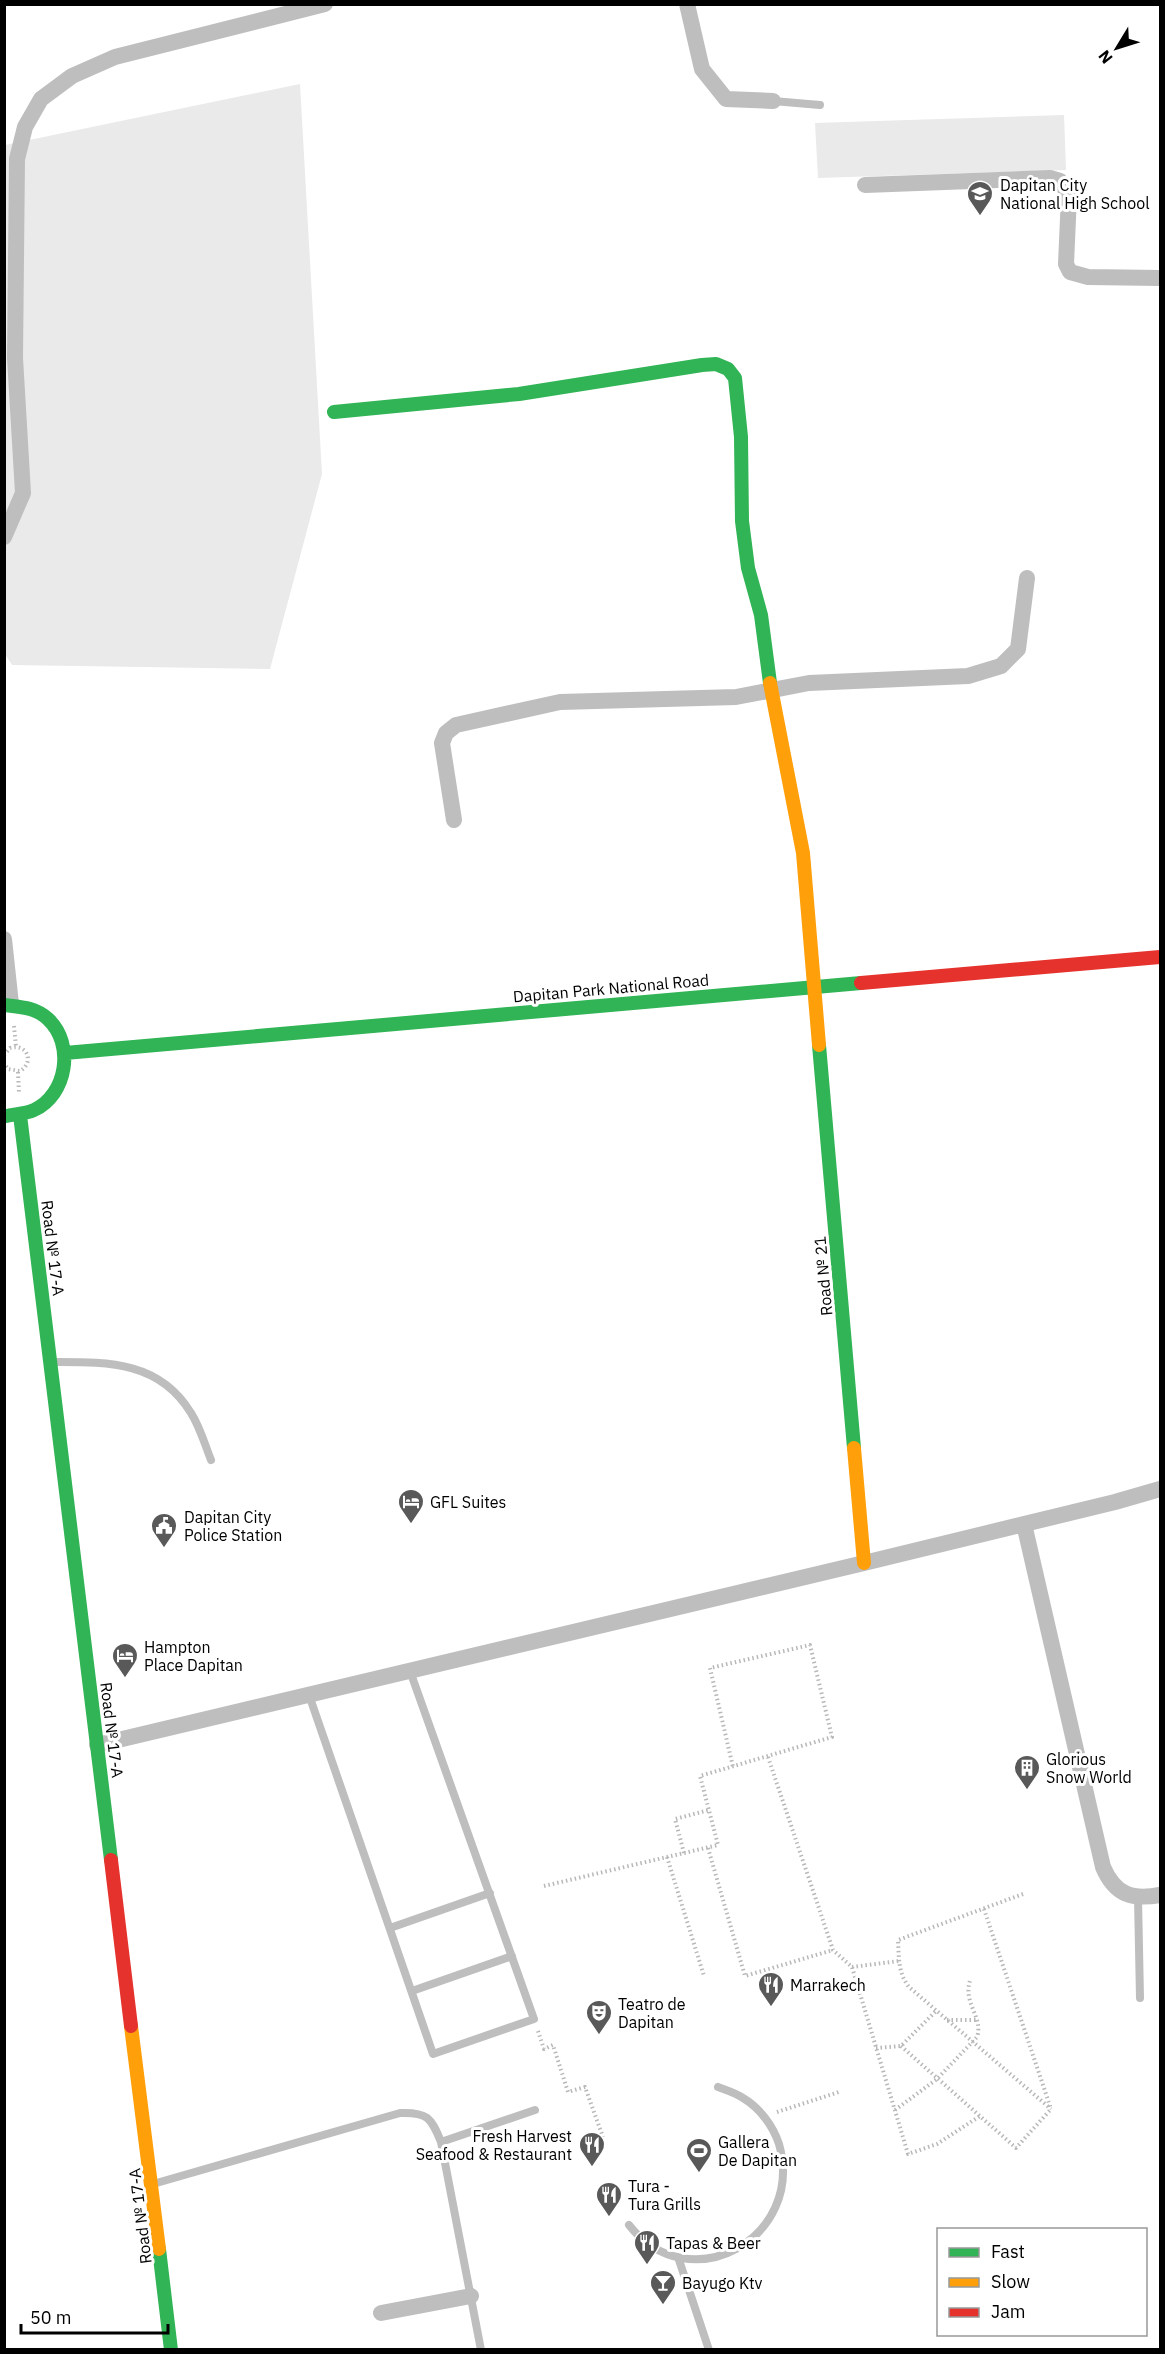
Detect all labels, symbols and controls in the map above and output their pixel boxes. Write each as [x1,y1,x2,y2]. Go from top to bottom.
north arrow [1087,18,1147,78]
text: N [1094,47,1117,68]
place label: Dapitan City National High School [1000,175,1150,213]
school or university icon: Dapitan City National High School [965,179,995,217]
street label: Dapitan Park National Road [512,969,710,1007]
street label: Road № 17-A [37,1199,69,1297]
street label: Road № 21 [810,1235,836,1317]
hotel icon: GFL Suites [396,1487,426,1525]
place label: GFL Suites [430,1492,506,1512]
place label: Dapitan City Police Station [184,1507,282,1545]
public building icon: Dapitan City Police Station [149,1511,179,1549]
place label: Hampton Place Dapitan [144,1637,243,1675]
hotel icon: Hampton Place Dapitan [110,1641,140,1679]
street label: Road № 17-A [96,1681,128,1779]
place label: Glorious Snow World [1046,1749,1132,1787]
building icon: Glorious Snow World [1012,1753,1042,1791]
restaurant icon: Marrakech [756,1970,786,2008]
place label: Marrakech [790,1975,866,1995]
place label: Teatro de Dapitan [618,1994,686,2032]
theatre icon: Teatro de Dapitan [584,1998,614,2036]
place label: Fresh Harvest Seafood & Restaurant [416,2126,572,2164]
restaurant icon: Fresh Harvest Seafood & Restaurant [577,2130,607,2168]
place label: Gallera De Dapitan [718,2132,797,2170]
sports icon: Gallera De Dapitan [684,2136,714,2174]
street label: Road № 17-A [124,2167,156,2265]
place label: Tura - Tura Grills [628,2176,701,2214]
restaurant icon: Tura - Tura Grills [594,2180,624,2218]
restaurant icon: Tapas & Beer [632,2228,662,2266]
legend [937,2228,1147,2336]
place label: Tapas & Beer [666,2233,761,2253]
text: Fast [991,2240,1025,2263]
bar icon: Bayugo Ktv [648,2268,678,2306]
text: Slow [991,2270,1030,2293]
place label: Bayugo Ktv [682,2273,763,2293]
scale bar [21,2297,168,2335]
text: Jam [991,2300,1026,2323]
text: 50 m [30,2306,72,2329]

